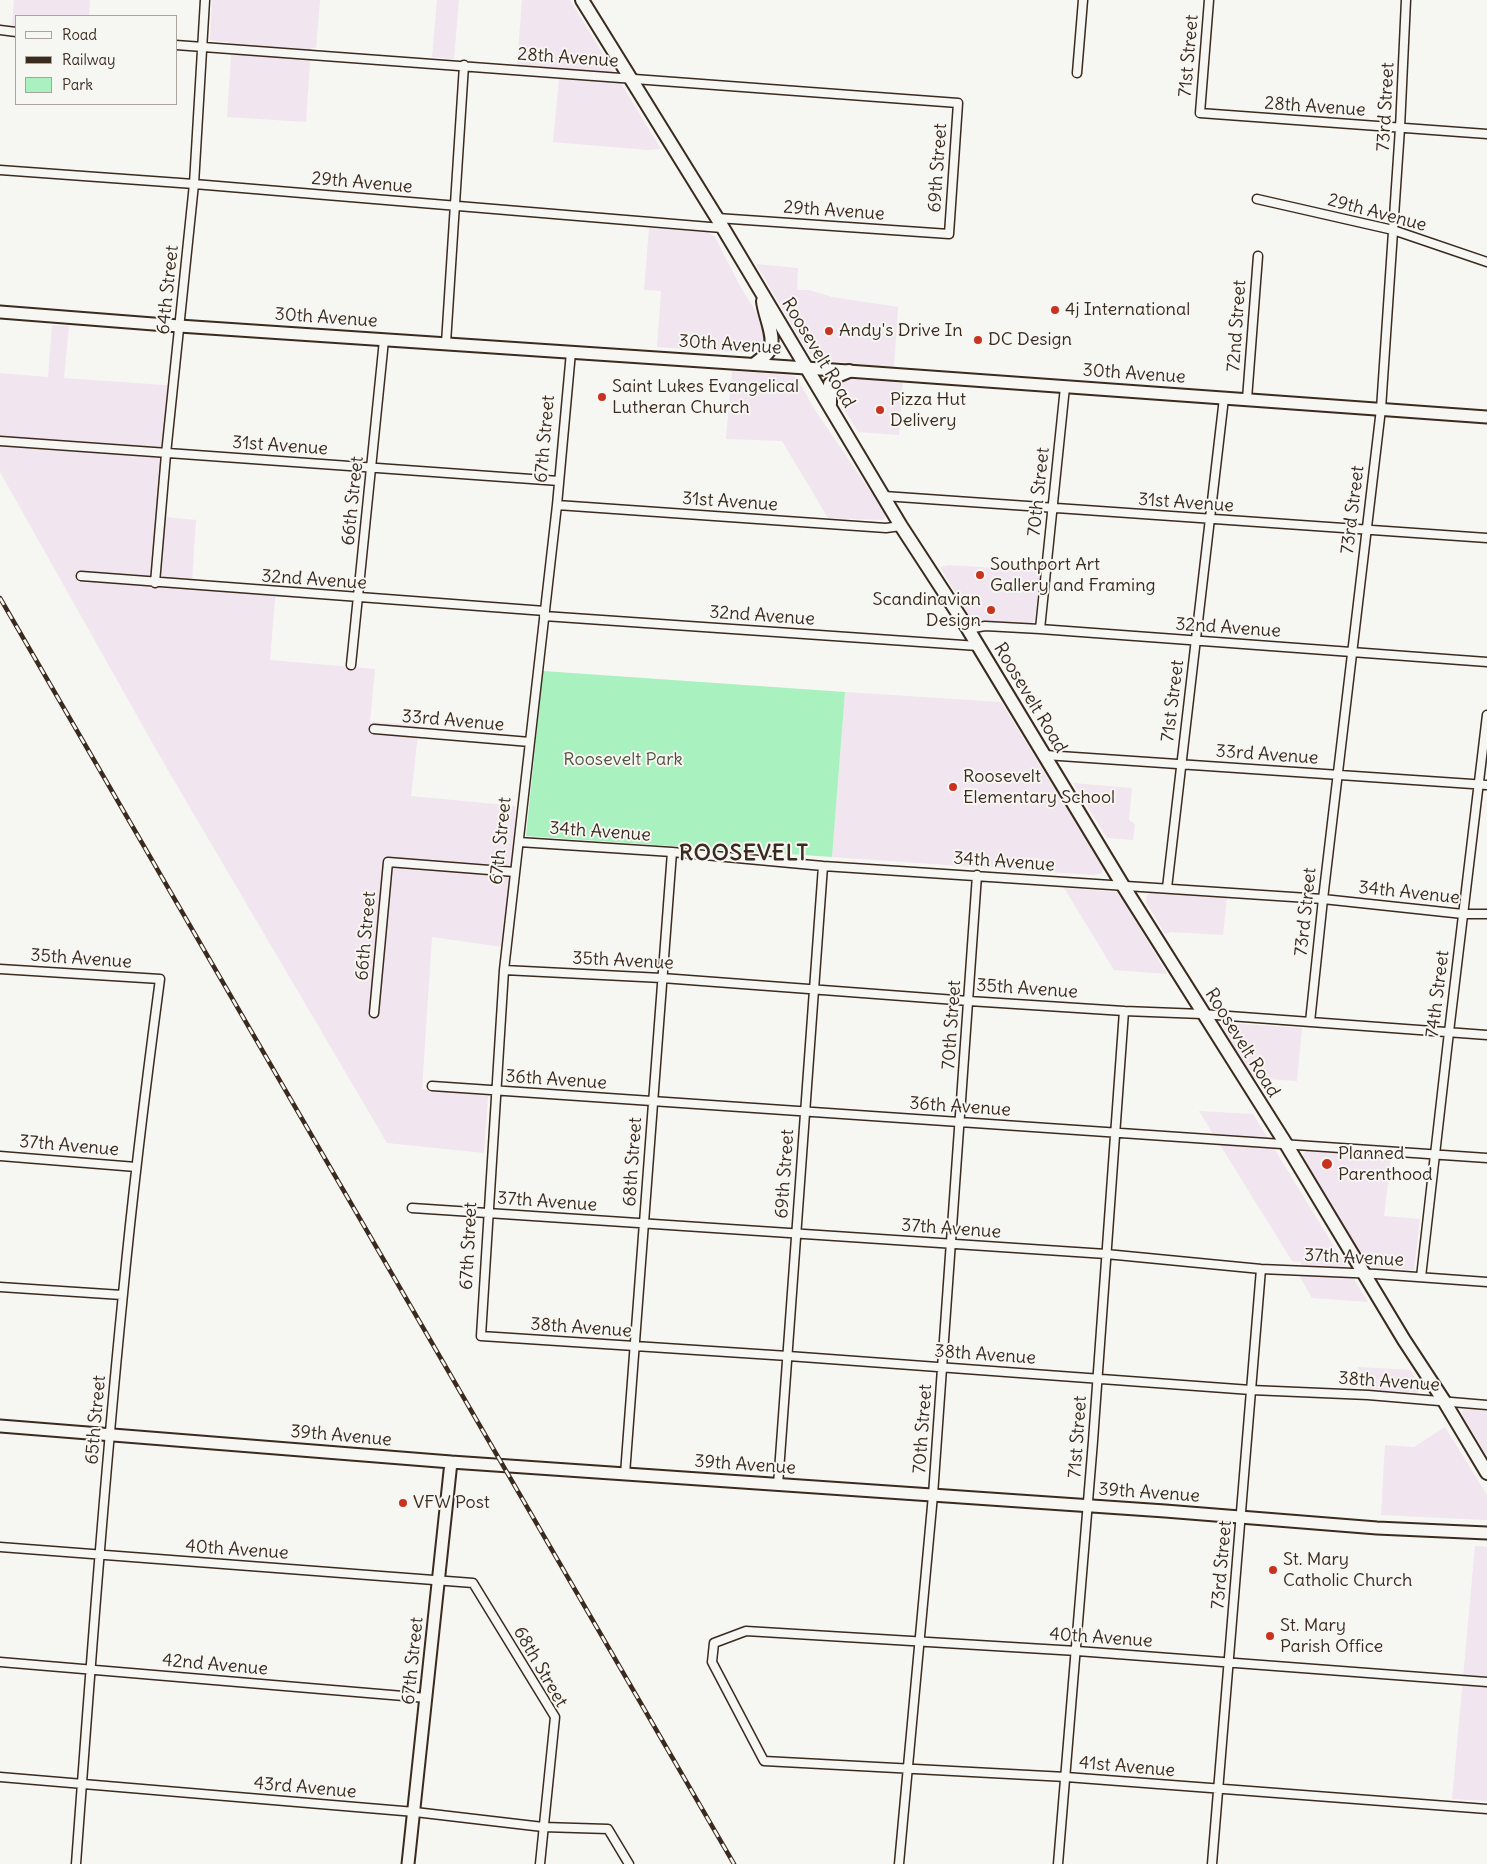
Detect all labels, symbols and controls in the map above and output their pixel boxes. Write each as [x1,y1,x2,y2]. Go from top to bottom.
street label: 71st Street [1175,14,1203,98]
legend [15,15,178,105]
text: Road [62,25,97,44]
street label: 28th Avenue [517,44,619,72]
text: Railway [62,50,116,69]
street label: 73rd Street [1373,62,1399,152]
text: Park [62,75,93,94]
street label: 28th Avenue [1264,93,1366,121]
street label: 69th Street [924,123,952,213]
street label: 29th Avenue [311,168,413,198]
street label: 29th Avenue [1325,189,1429,237]
street label: 29th Avenue [783,197,885,225]
street label: 64th Street [153,244,183,336]
street label: 72nd Street [1223,279,1251,373]
street label: Roosevelt Road [777,294,859,412]
place label: 4j International [1065,299,1190,321]
street label: 30th Avenue [274,304,378,332]
marker: 4j International [1049,304,1061,316]
place label: Andy's Drive In [839,320,963,342]
marker: Andy's Drive In [823,325,835,337]
place label: DC Design [988,329,1072,351]
street label: 30th Avenue [678,331,782,359]
marker: DC Design [972,334,984,346]
street label: 30th Avenue [1082,360,1186,388]
place label: Saint Lukes Evangelical Lutheran Church [612,376,799,418]
place label: Pizza Hut Delivery [890,389,966,432]
marker: Saint Lukes Evangelical Lutheran Church [596,391,608,403]
street label: 67th Street [530,394,560,484]
marker: Pizza Hut Delivery [874,404,886,416]
street label: 31st Avenue [231,432,329,460]
street label: 70th Street [1024,446,1054,538]
street label: 66th Street [338,455,368,547]
street label: 73rd Street [1337,464,1369,556]
street label: 31st Avenue [681,488,779,516]
street label: 31st Avenue [1137,489,1235,517]
place label: Southport Art Gallery and Framing [990,554,1156,596]
street label: 32nd Avenue [261,566,367,594]
marker: Southport Art Gallery and Framing [974,569,986,581]
place label: Scandinavian Design [872,589,981,632]
street label: 32nd Avenue [709,602,815,630]
marker: Scandinavian Design [985,604,997,616]
street label: 32nd Avenue [1175,614,1281,642]
street label: Roosevelt Road [989,639,1071,757]
street label: 71st Street [1157,659,1189,743]
street label: 33rd Avenue [401,706,505,736]
street label: 33rd Avenue [1215,741,1319,769]
park label: Roosevelt Park [563,749,683,771]
place label: Roosevelt Elementary School [963,766,1115,809]
marker: Roosevelt Elementary School [947,781,959,793]
street label: 67th Street [486,796,516,886]
street label: 34th Avenue [549,818,651,846]
district label: ROOSEVELT [678,841,810,867]
street label: 34th Avenue [953,848,1055,876]
street label: 73rd Street [1291,867,1321,957]
street label: 34th Avenue [1357,877,1461,909]
street label: 66th Street [351,890,381,982]
street label: 35th Avenue [30,945,132,973]
street label: 35th Avenue [572,948,674,974]
street label: 74th Street [1422,949,1454,1039]
street label: 35th Avenue [976,975,1078,1003]
street label: 70th Street [938,980,966,1070]
street label: Roosevelt Road [1200,985,1284,1101]
street label: 36th Avenue [505,1066,607,1094]
street label: 36th Avenue [909,1093,1011,1121]
street label: 68th Street [619,1117,647,1207]
street label: 69th Street [771,1129,799,1219]
street label: 37th Avenue [18,1131,120,1161]
place label: Planned Parenthood [1338,1143,1433,1186]
marker: Planned Parenthood [1320,1157,1334,1171]
street label: 37th Avenue [496,1188,598,1216]
street label: 67th Street [456,1202,482,1290]
street label: 37th Avenue [900,1215,1002,1243]
street label: 37th Avenue [1303,1245,1405,1271]
street label: 38th Avenue [530,1314,632,1342]
street label: 38th Avenue [934,1341,1036,1369]
street label: 38th Avenue [1338,1368,1440,1396]
street label: 65th Street [81,1374,111,1466]
street label: 70th Street [909,1384,937,1474]
street label: 71st Street [1064,1395,1092,1479]
street label: 39th Avenue [289,1421,393,1451]
street label: 39th Avenue [694,1451,796,1479]
street label: 39th Avenue [1098,1479,1200,1507]
place label: VFW Post [413,1492,490,1514]
marker: VFW Post [397,1497,409,1509]
street label: 73rd Street [1207,1520,1237,1610]
street label: 40th Avenue [185,1536,289,1564]
place label: St. Mary Catholic Church [1283,1549,1412,1592]
marker: St. Mary Catholic Church [1267,1564,1279,1576]
place label: St. Mary Parish Office [1280,1615,1383,1658]
street label: 67th Street [398,1616,428,1706]
street label: 68th Street [508,1623,572,1711]
street label: 40th Avenue [1049,1624,1153,1652]
marker: St. Mary Parish Office [1264,1630,1276,1642]
street label: 42nd Avenue [161,1650,269,1680]
street label: 41st Avenue [1078,1752,1176,1782]
street label: 43rd Avenue [253,1773,357,1803]

